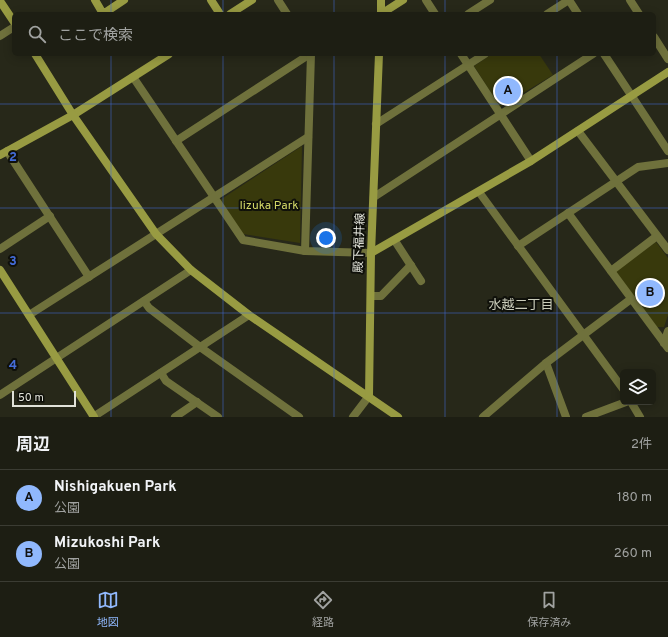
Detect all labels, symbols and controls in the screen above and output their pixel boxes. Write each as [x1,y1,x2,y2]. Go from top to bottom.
search box [12,12,656,56]
icon: search [26,23,48,45]
text: ここで検索 [58,27,133,46]
pin: A [495,76,521,106]
text: 2 [9,150,17,166]
park label: Iizuka Park [239,198,299,214]
street label: 殿下福井線 [351,213,369,273]
your location [316,228,336,248]
text: 3 [9,254,17,270]
pin: B [637,278,663,308]
district label: 水越二丁目 [488,298,554,314]
text: 4 [9,358,17,374]
map controls [620,369,656,405]
button: layers [620,369,656,405]
scale bar [12,389,76,408]
text: 50 m [18,391,44,405]
text: 周辺 [16,435,50,457]
text: 2件 [631,437,652,453]
text: Nishigakuen Park [54,478,177,497]
text: A [24,490,34,506]
text: 180 m [617,490,652,506]
text: 公園 [54,501,80,517]
text: Mizukoshi Park [54,534,160,553]
text: B [25,546,33,562]
text: 260 m [614,546,652,562]
text: 公園 [54,557,80,573]
tab: 地図 [97,589,119,630]
tab: 経路 [312,589,334,630]
tab: 保存済み [527,589,571,630]

